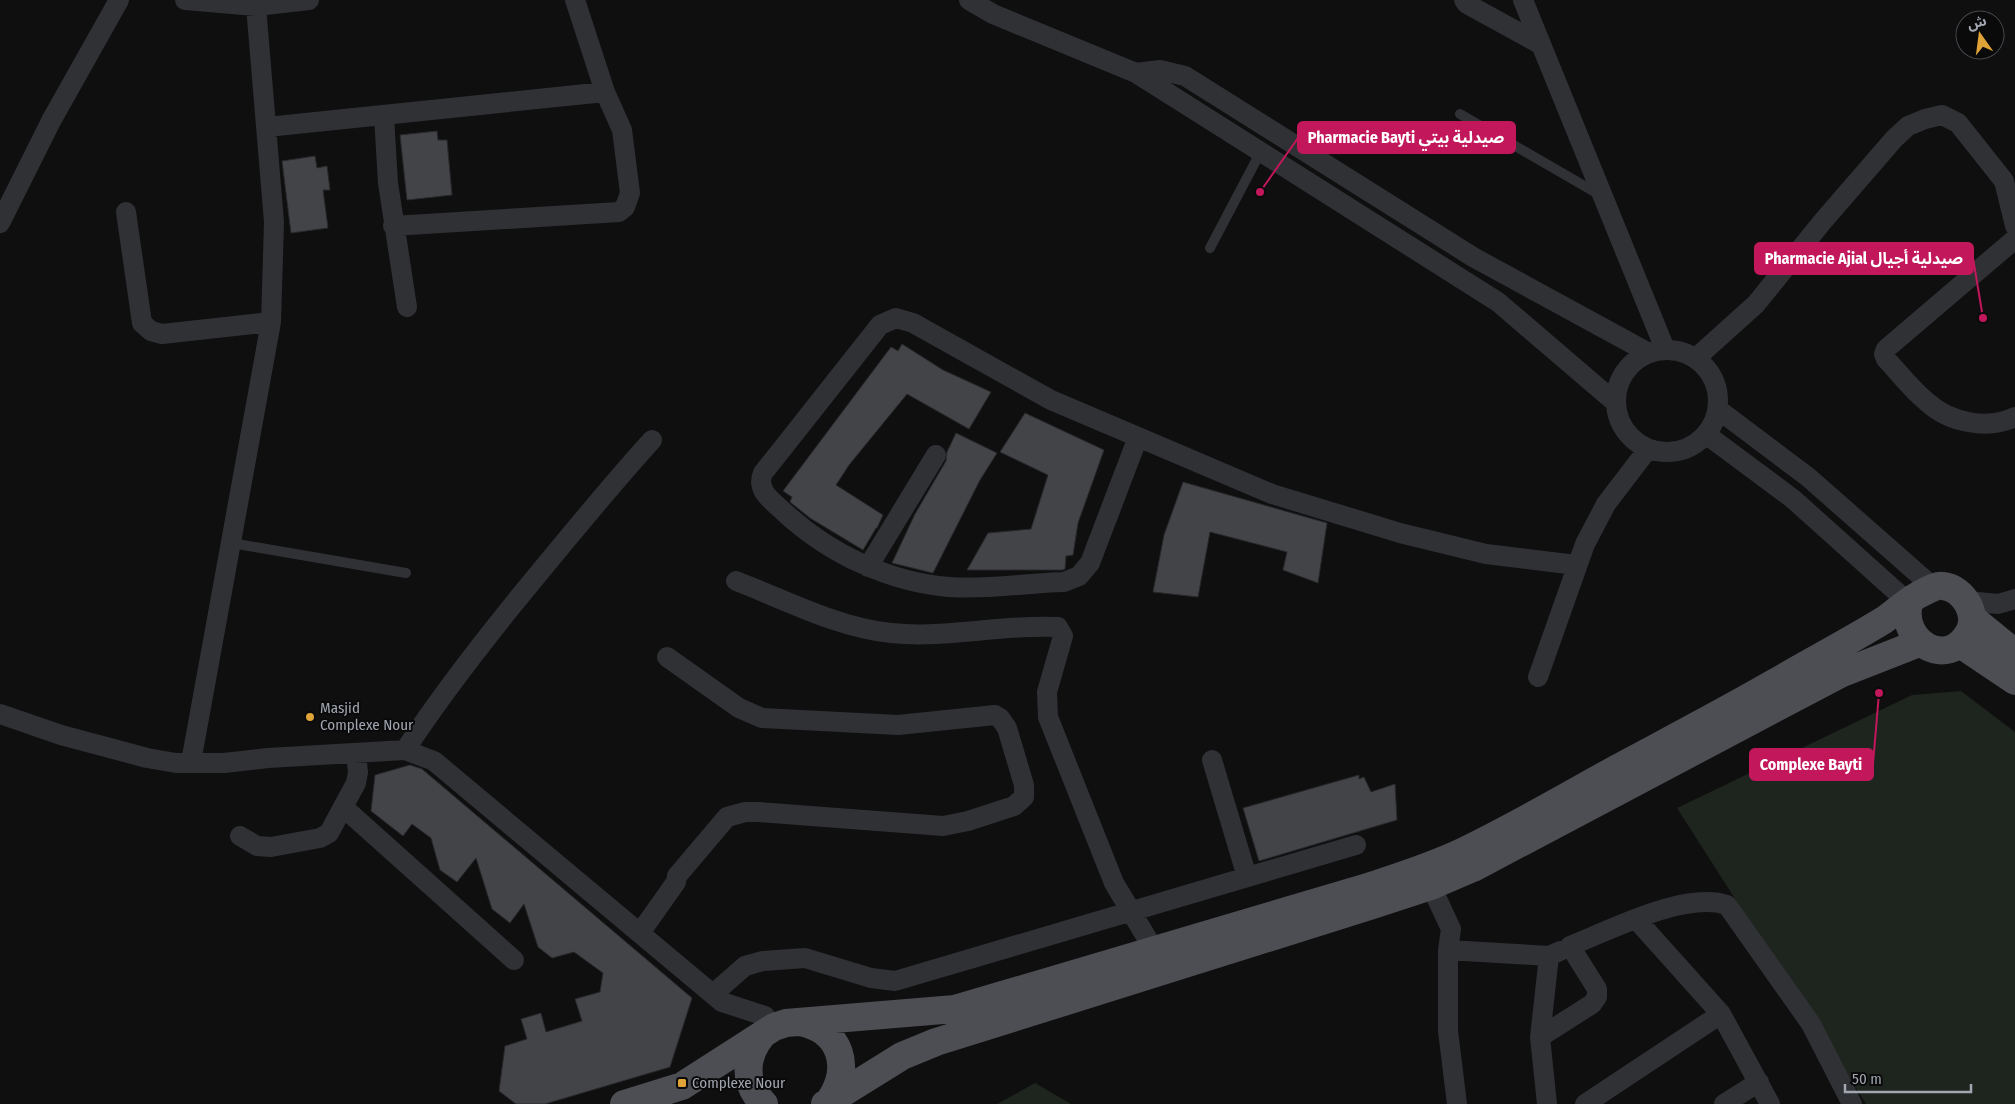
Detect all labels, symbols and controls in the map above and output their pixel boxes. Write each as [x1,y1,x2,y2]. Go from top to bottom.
north arrow [1955,10,2005,60]
text: ش [1966,12,1988,33]
callout: Pharmacie Bayti صيدلية بيتي [1298,122,1515,153]
text: Pharmacie Bayti صيدلية بيتي [1308,128,1504,151]
callout: Pharmacie Ajial صيدلية أجيال [1755,243,1973,274]
text: Pharmacie Ajial صيدلية أجيال [1765,249,1963,268]
place label: Masjid Complexe Nour [320,699,414,734]
marker: Masjid Complexe Nour [304,711,316,723]
callout: Complexe Bayti [1750,749,1873,780]
text: Complexe Bayti [1760,755,1862,774]
scale bar [1845,1062,1971,1094]
text: 50 m [1852,1070,1882,1088]
place label: Complexe Nour [692,1074,786,1092]
marker: Complexe Nour [676,1077,688,1089]

